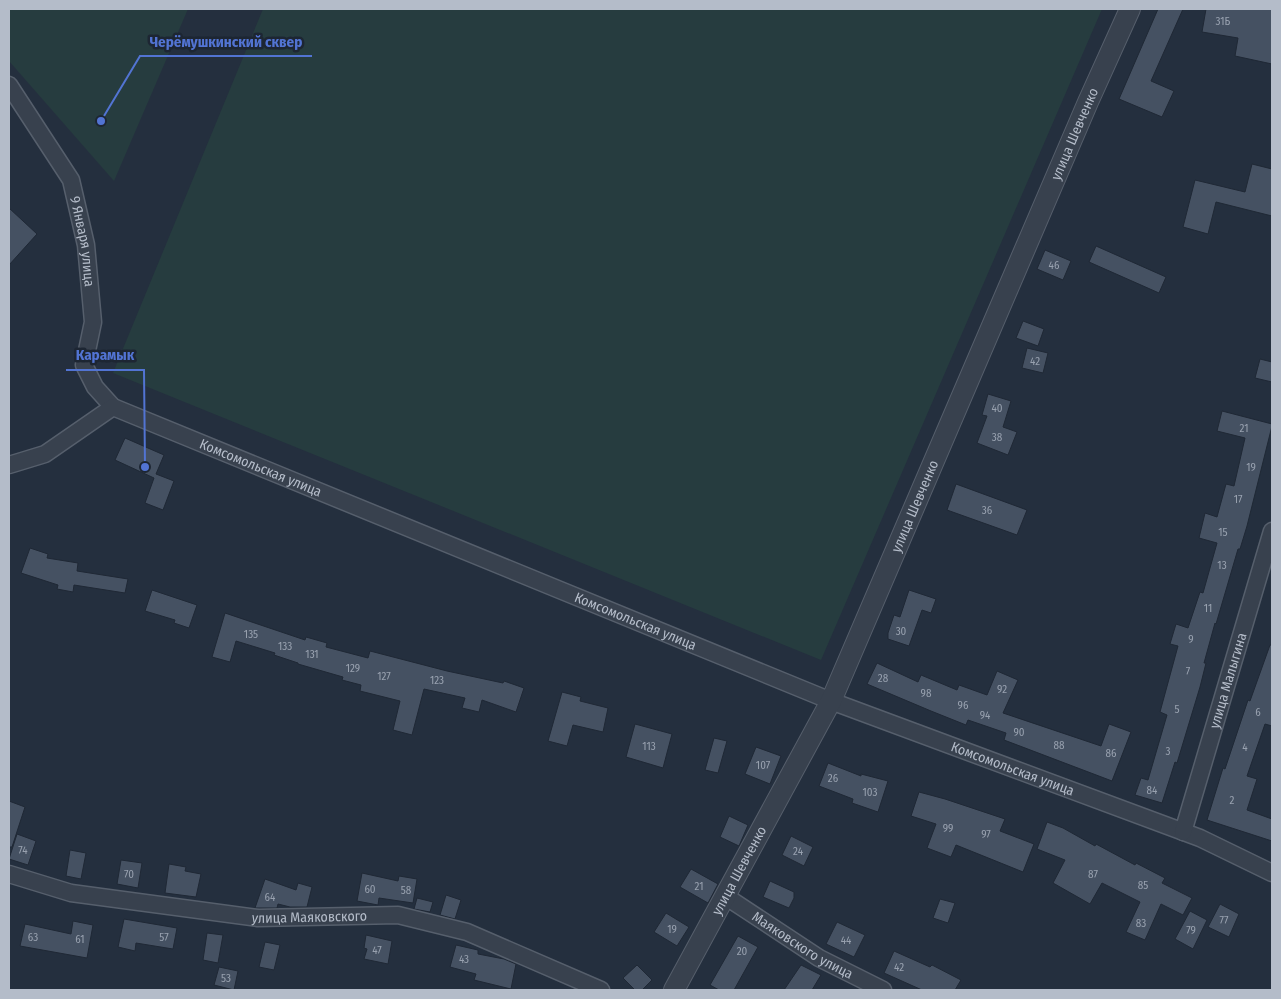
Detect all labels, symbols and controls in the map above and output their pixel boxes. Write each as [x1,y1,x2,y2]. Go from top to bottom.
house number: 31Б [1216,15,1231,28]
callout: Черёмушкинский сквер [140,26,312,56]
text: Черёмушкинский сквер [150,33,302,51]
street label: улица Шевченко [1047,85,1102,183]
street label: 9 Января улица [66,194,98,287]
house number: 46 [1049,259,1060,272]
callout: Карамык [66,340,144,370]
text: Карамык [76,346,135,364]
house number: 42 [1030,355,1040,368]
house number: 40 [991,402,1003,415]
house number: 21 [1240,422,1248,435]
house number: 38 [992,431,1003,444]
street label: Комсомольская улица [197,435,324,501]
street label: улица Шевченко [888,458,942,555]
house number: 19 [1246,461,1256,474]
house number: 17 [1234,493,1243,506]
house number: 36 [982,504,993,517]
house number: 15 [1218,526,1228,539]
house number: 13 [1217,559,1227,572]
street label: Комсомольская улица [572,589,699,654]
house number: 11 [1204,602,1212,615]
house number: 30 [896,625,907,638]
house number: 135 [244,628,258,641]
street label: улица Малыгина [1206,631,1251,731]
house number: 9 [1188,633,1194,646]
house number: 133 [278,640,292,653]
house number: 131 [305,648,319,661]
house number: 129 [346,662,360,675]
house number: 7 [1186,665,1191,678]
house number: 127 [377,670,391,683]
house number: 28 [878,672,889,685]
house number: 123 [430,674,444,687]
house number: 92 [997,683,1007,696]
house number: 98 [921,687,932,700]
house number: 96 [958,699,969,712]
house number: 5 [1174,703,1180,716]
house number: 6 [1255,706,1261,719]
house number: 94 [980,709,991,722]
house number: 90 [1013,726,1025,739]
street label: Комсомольская улица [948,738,1077,800]
house number: 88 [1054,739,1065,752]
house number: 113 [642,740,656,753]
house number: 4 [1242,741,1248,754]
house number: 3 [1166,745,1171,758]
house number: 86 [1106,747,1117,760]
house number: 107 [756,759,771,772]
house number: 26 [828,772,839,785]
house number: 84 [1147,784,1158,797]
house number: 103 [863,786,877,799]
house number: 2 [1230,794,1235,807]
house number: 99 [943,822,953,835]
street label: улица Шевченко [708,823,770,918]
house number: 97 [981,828,991,841]
house number: 74 [18,844,28,857]
house number: 24 [793,845,804,858]
house number: 70 [124,868,134,881]
house number: 87 [1088,868,1098,881]
house number: 85 [1138,879,1148,892]
house number: 21 [695,880,703,893]
house number: 60 [364,883,376,896]
house number: 58 [401,884,412,897]
house number: 64 [265,891,276,904]
street label: улица Маяковского [251,908,367,927]
street label: Маяковского улица [749,908,856,983]
house number: 77 [1220,914,1229,927]
house number: 83 [1136,917,1146,930]
house number: 19 [667,923,677,936]
house number: 79 [1186,924,1196,937]
house number: 63 [28,931,38,944]
house number: 57 [159,931,169,944]
house number: 61 [75,933,85,946]
house number: 44 [841,934,852,947]
house number: 47 [372,944,382,957]
house number: 20 [737,945,748,958]
house number: 43 [459,953,469,966]
house number: 42 [894,961,904,974]
house number: 53 [221,972,231,985]

